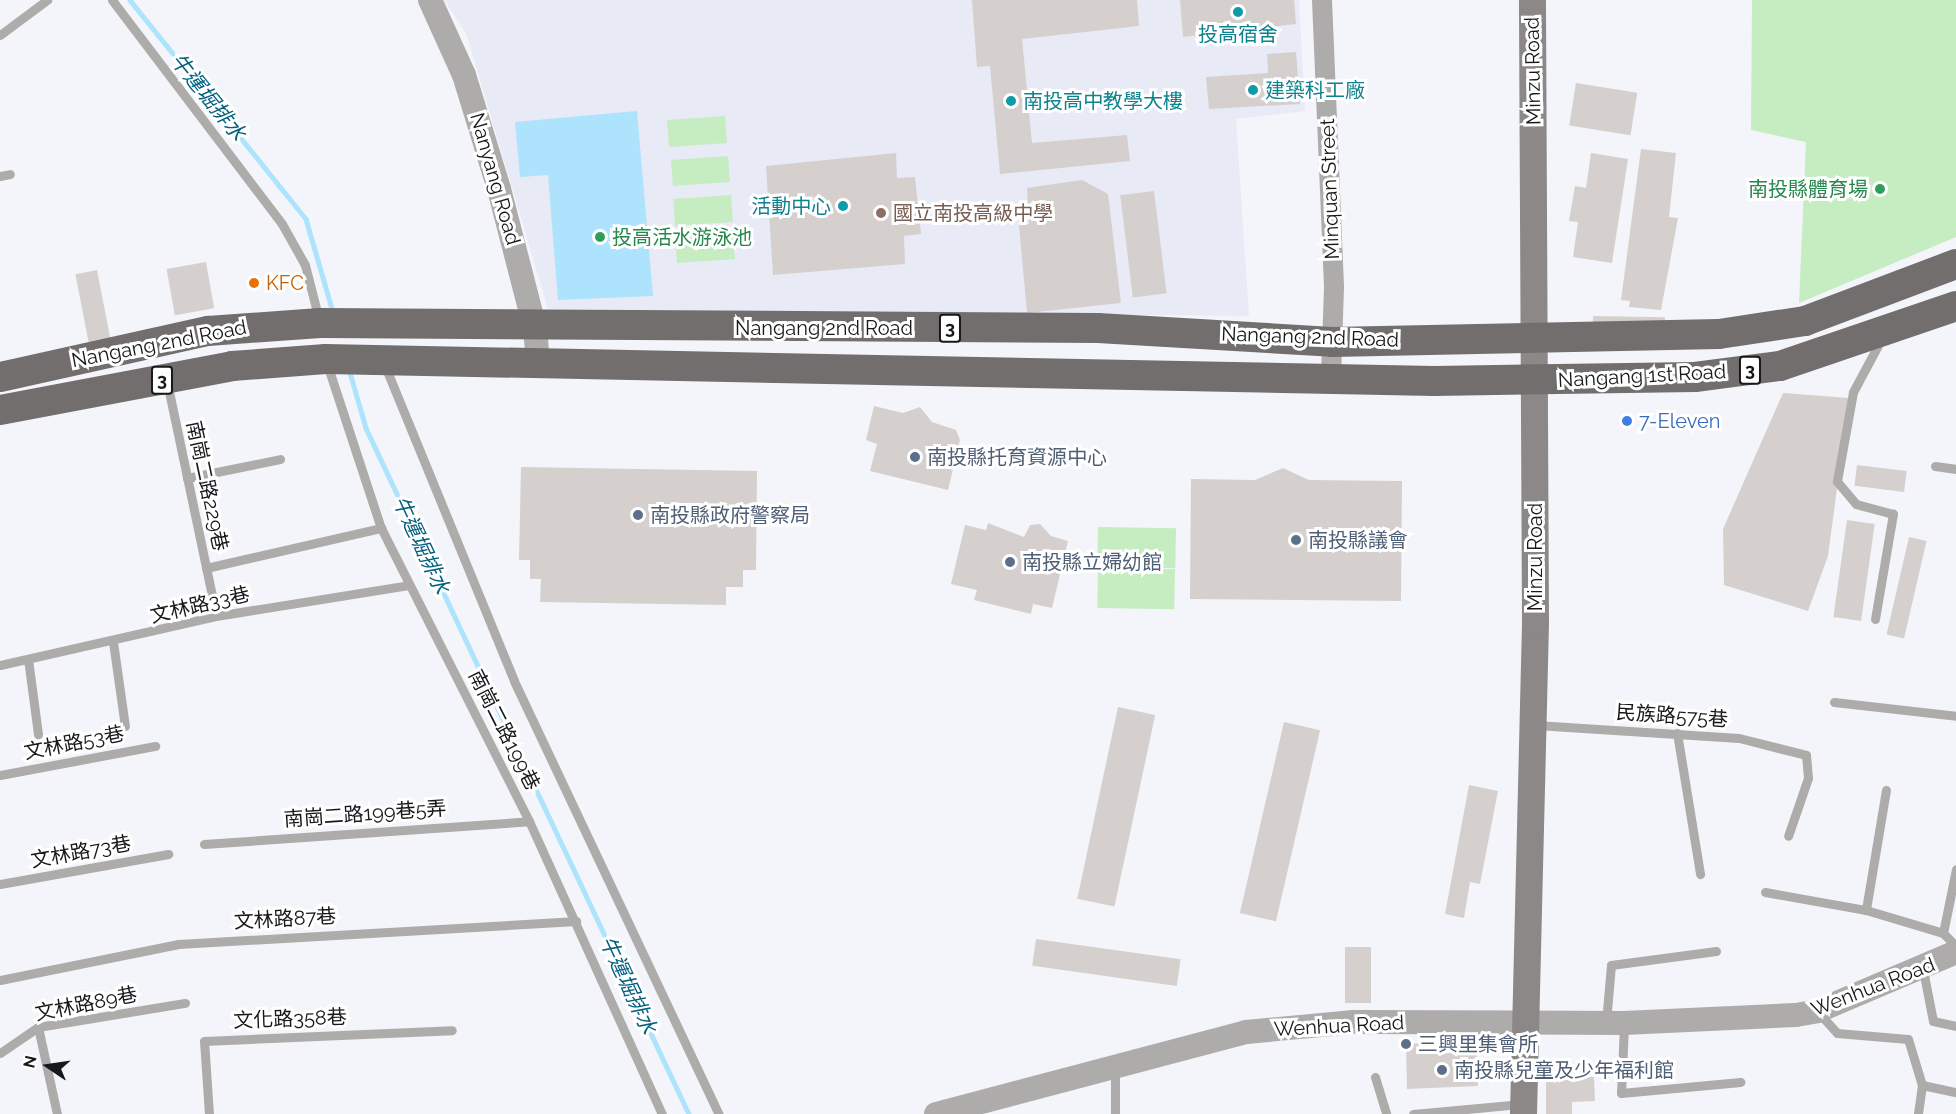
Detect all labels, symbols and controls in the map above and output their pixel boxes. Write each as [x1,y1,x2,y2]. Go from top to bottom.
marker: 投高宿舍 [1231,5,1245,19]
street label: Minzu Road [1520,17,1546,125]
place label: 投高宿舍 [1198,22,1278,46]
water label: 牛運堀排水 [165,48,251,146]
place label: 建築科工廠 [1265,78,1365,102]
marker: 建築科工廠 [1246,83,1260,97]
place label: 南投高中教學大樓 [1023,89,1183,113]
marker: 南投高中教學大樓 [1004,94,1018,108]
street label: Nanyang Road [465,110,525,248]
street label: Minquan Street [1316,118,1344,260]
place label: 南投縣體育場 [1748,177,1868,201]
marker: 南投縣體育場 [1873,182,1887,196]
place label: 活動中心 [751,194,831,218]
marker: 活動中心 [836,199,850,213]
place label: 國立南投高級中學 [893,201,1053,225]
marker: 國立南投高級中學 [874,206,888,220]
place label: 投高活水游泳池 [612,225,752,249]
marker: 投高活水游泳池 [593,230,607,244]
place label: KFC [266,271,304,295]
marker: KFC [247,276,261,290]
road number: 3 [938,313,962,343]
street label: Nangang 2nd Road [69,315,249,373]
street label: Nangang 2nd Road [735,316,913,340]
street label: Nangang 2nd Road [1221,322,1399,352]
road number: 3 [1738,355,1762,385]
street label: Nangang 1st Road [1557,360,1727,392]
road number: 3 [150,365,174,395]
place label: 7-Eleven [1639,409,1720,433]
marker: 7-Eleven [1620,414,1634,428]
street label: 南崗二路229巷 [181,419,233,553]
place label: 南投縣托育資源中心 [927,445,1107,469]
marker: 南投縣托育資源中心 [908,450,922,464]
water label: 牛運堀排水 [387,492,455,598]
place label: 南投縣政府警察局 [650,503,810,527]
street label: Minzu Road [1523,503,1547,611]
marker: 南投縣政府警察局 [631,508,645,522]
place label: 南投縣議會 [1308,528,1408,552]
marker: 南投縣議會 [1289,533,1303,547]
place label: 南投縣立婦幼館 [1022,550,1162,574]
marker: 南投縣立婦幼館 [1003,555,1017,569]
street label: 文林路33巷 [148,582,252,628]
street label: 南崗二路199巷 [463,666,545,794]
street label: 民族路575巷 [1615,700,1729,732]
street label: 文林路53巷 [22,722,126,764]
street label: 南崗二路199巷5弄 [283,796,447,832]
street label: 文林路73巷 [29,831,133,873]
street label: 文林路87巷 [233,904,337,934]
water label: 牛運堀排水 [594,932,662,1038]
street label: Wenhua Road [1808,952,1938,1022]
street label: 文林路89巷 [33,982,139,1026]
street label: 文化路358巷 [233,1005,347,1033]
street label: Wenhua Road [1273,1011,1405,1041]
place label: 三興里集會所 [1418,1032,1538,1056]
north arrow [18,1036,78,1096]
marker: 三興里集會所 [1399,1037,1413,1051]
text: N [19,1054,41,1070]
place label: 南投縣兒童及少年福利館 [1454,1058,1674,1082]
marker: 南投縣兒童及少年福利館 [1435,1063,1449,1077]

